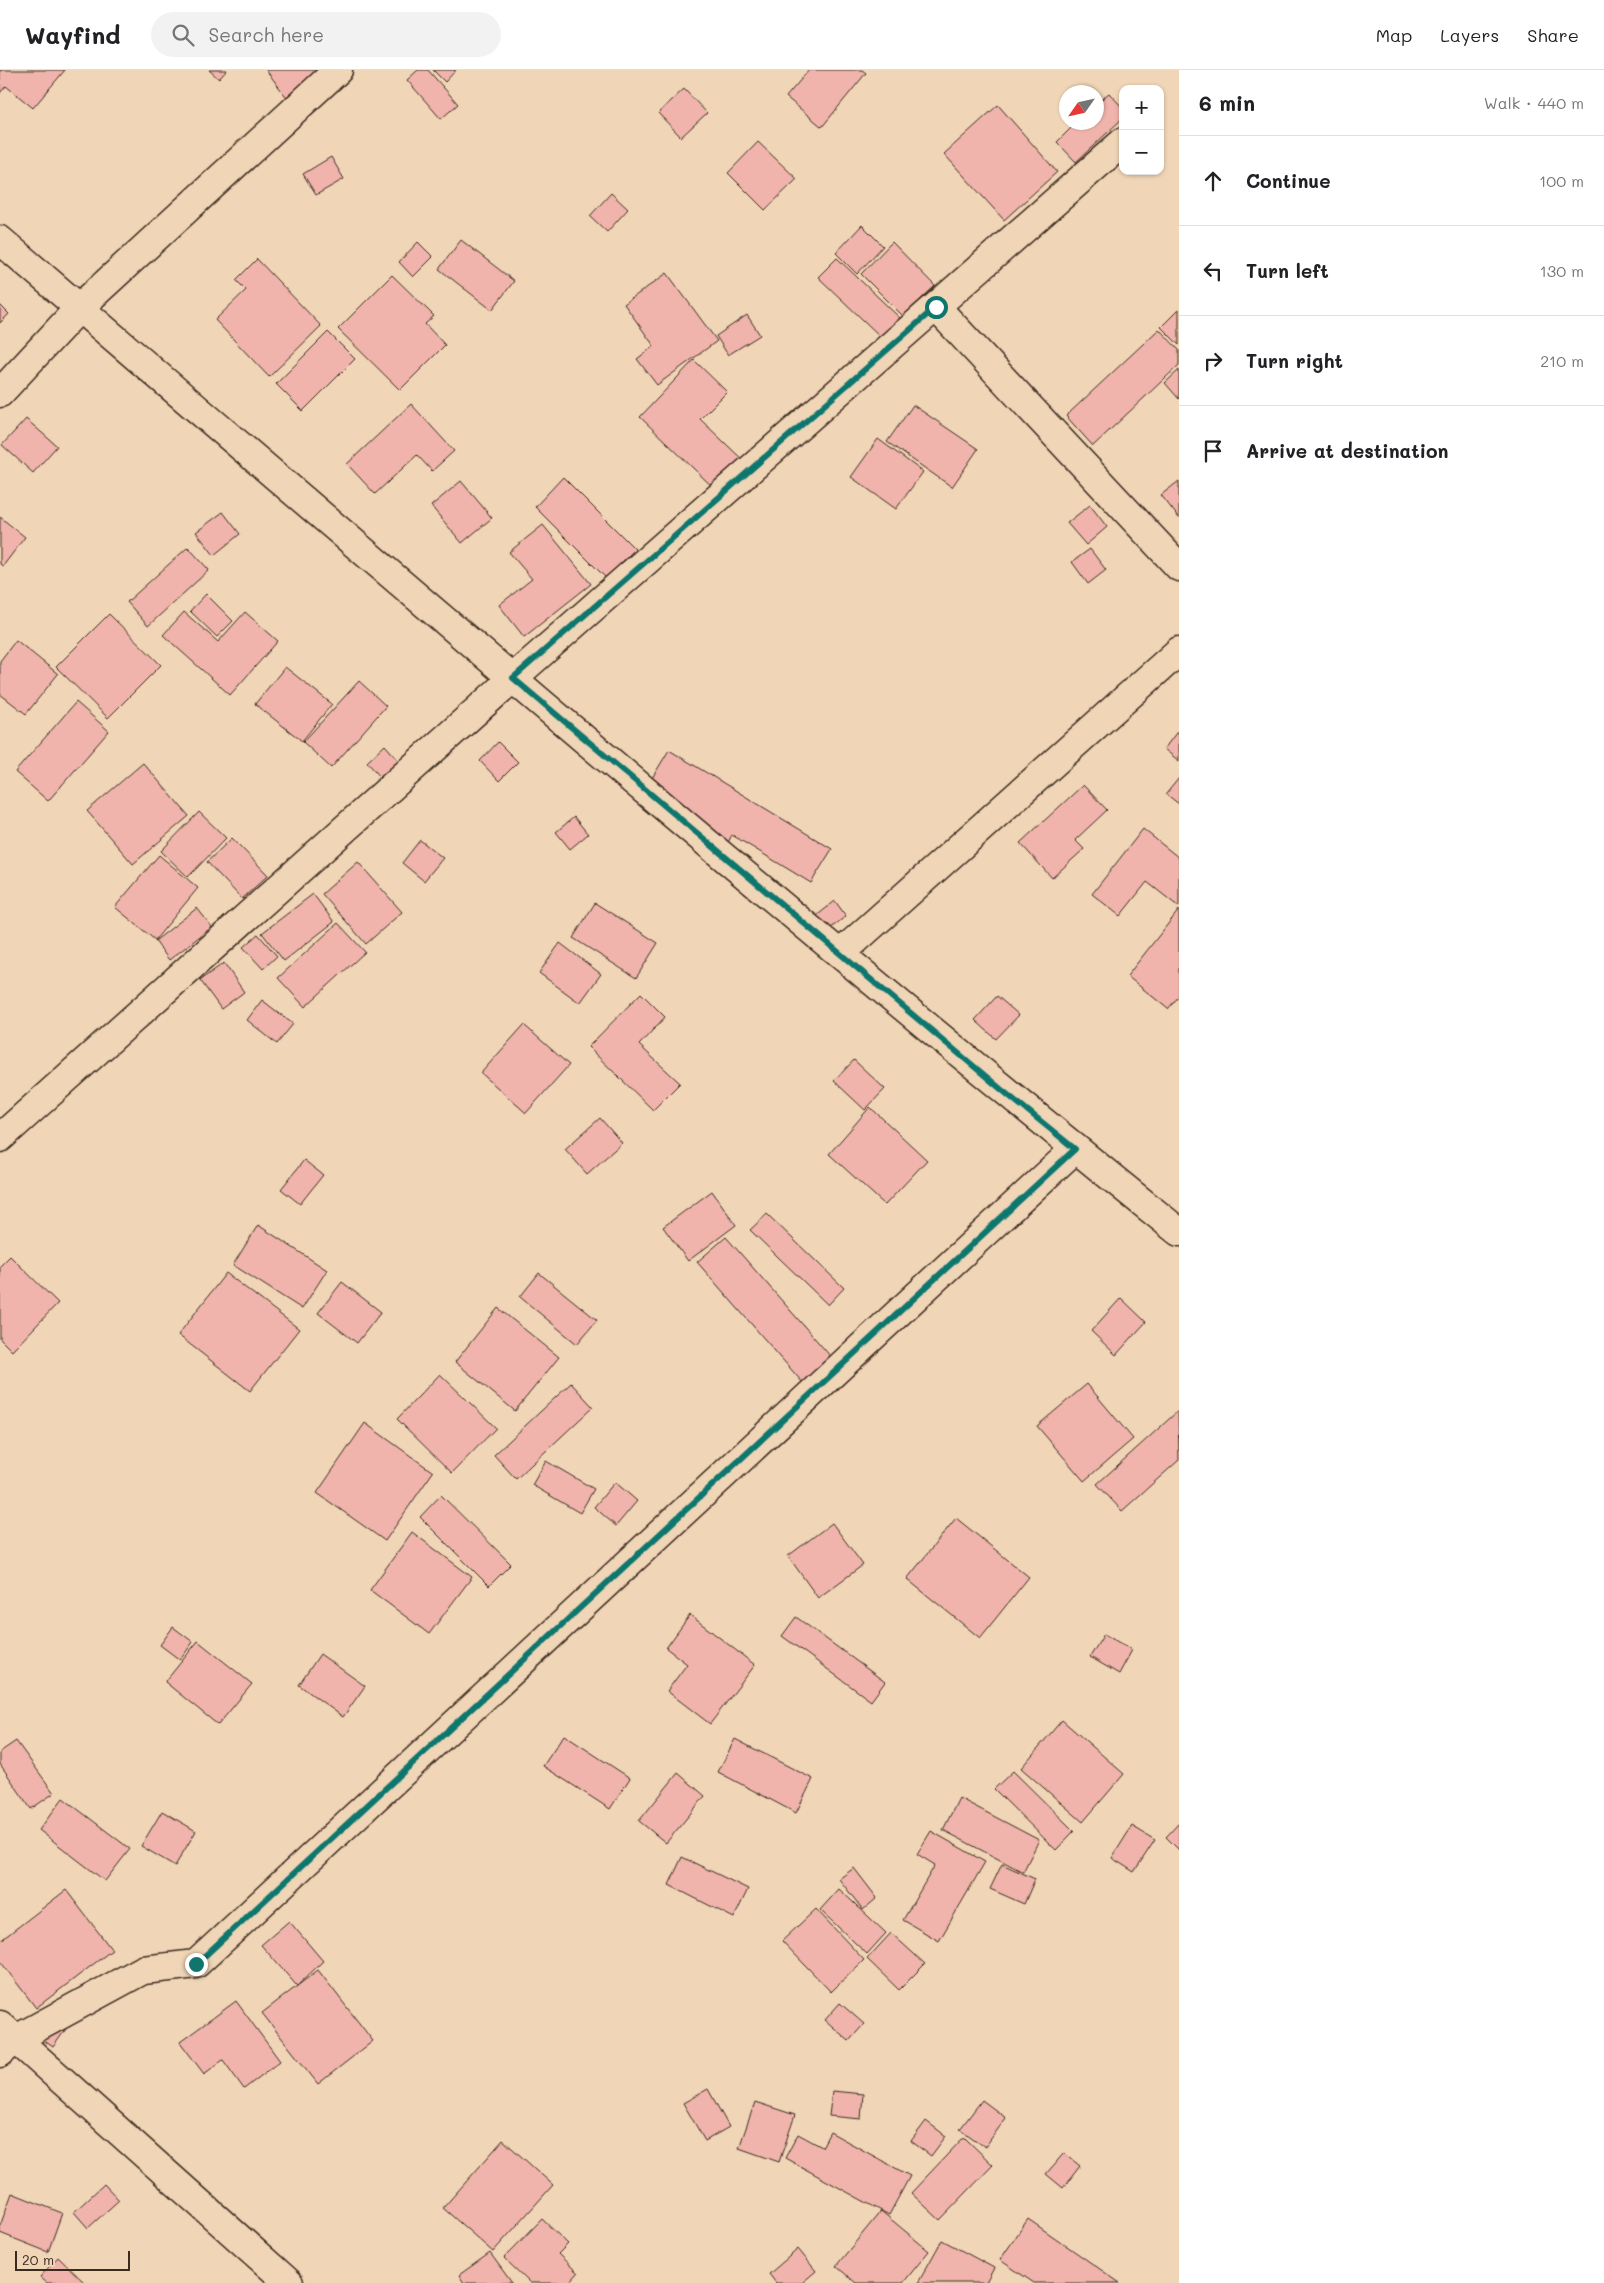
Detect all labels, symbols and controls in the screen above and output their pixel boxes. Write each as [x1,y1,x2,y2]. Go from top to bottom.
search box [151,12,501,57]
text: Wayfind [25,19,121,50]
icon: search [169,21,197,49]
text: Search here [209,22,324,47]
text: Map [1376,23,1412,47]
text: Layers [1440,23,1499,47]
text: Share [1527,23,1579,47]
north arrow [1059,85,1104,130]
map controls [1119,85,1164,175]
button: + [1119,85,1164,130]
text: 6 min [1199,89,1255,116]
text: Walk · 440 m [1484,92,1584,113]
button: − [1119,130,1164,175]
icon: ahead [1199,167,1227,195]
text: Continue [1246,168,1331,193]
text: 100 m [1539,170,1584,191]
icon: left [1199,257,1227,285]
text: Turn left [1246,258,1329,283]
text: 130 m [1540,260,1584,281]
route start [925,296,948,319]
icon: right [1199,347,1227,375]
text: Turn right [1246,348,1343,373]
text: 210 m [1540,350,1584,371]
icon: arrive [1199,437,1227,465]
text: Arrive at destination [1246,438,1449,463]
route end [185,1953,208,1976]
scale bar [15,2248,130,2271]
text: 20 m [22,2250,54,2269]

